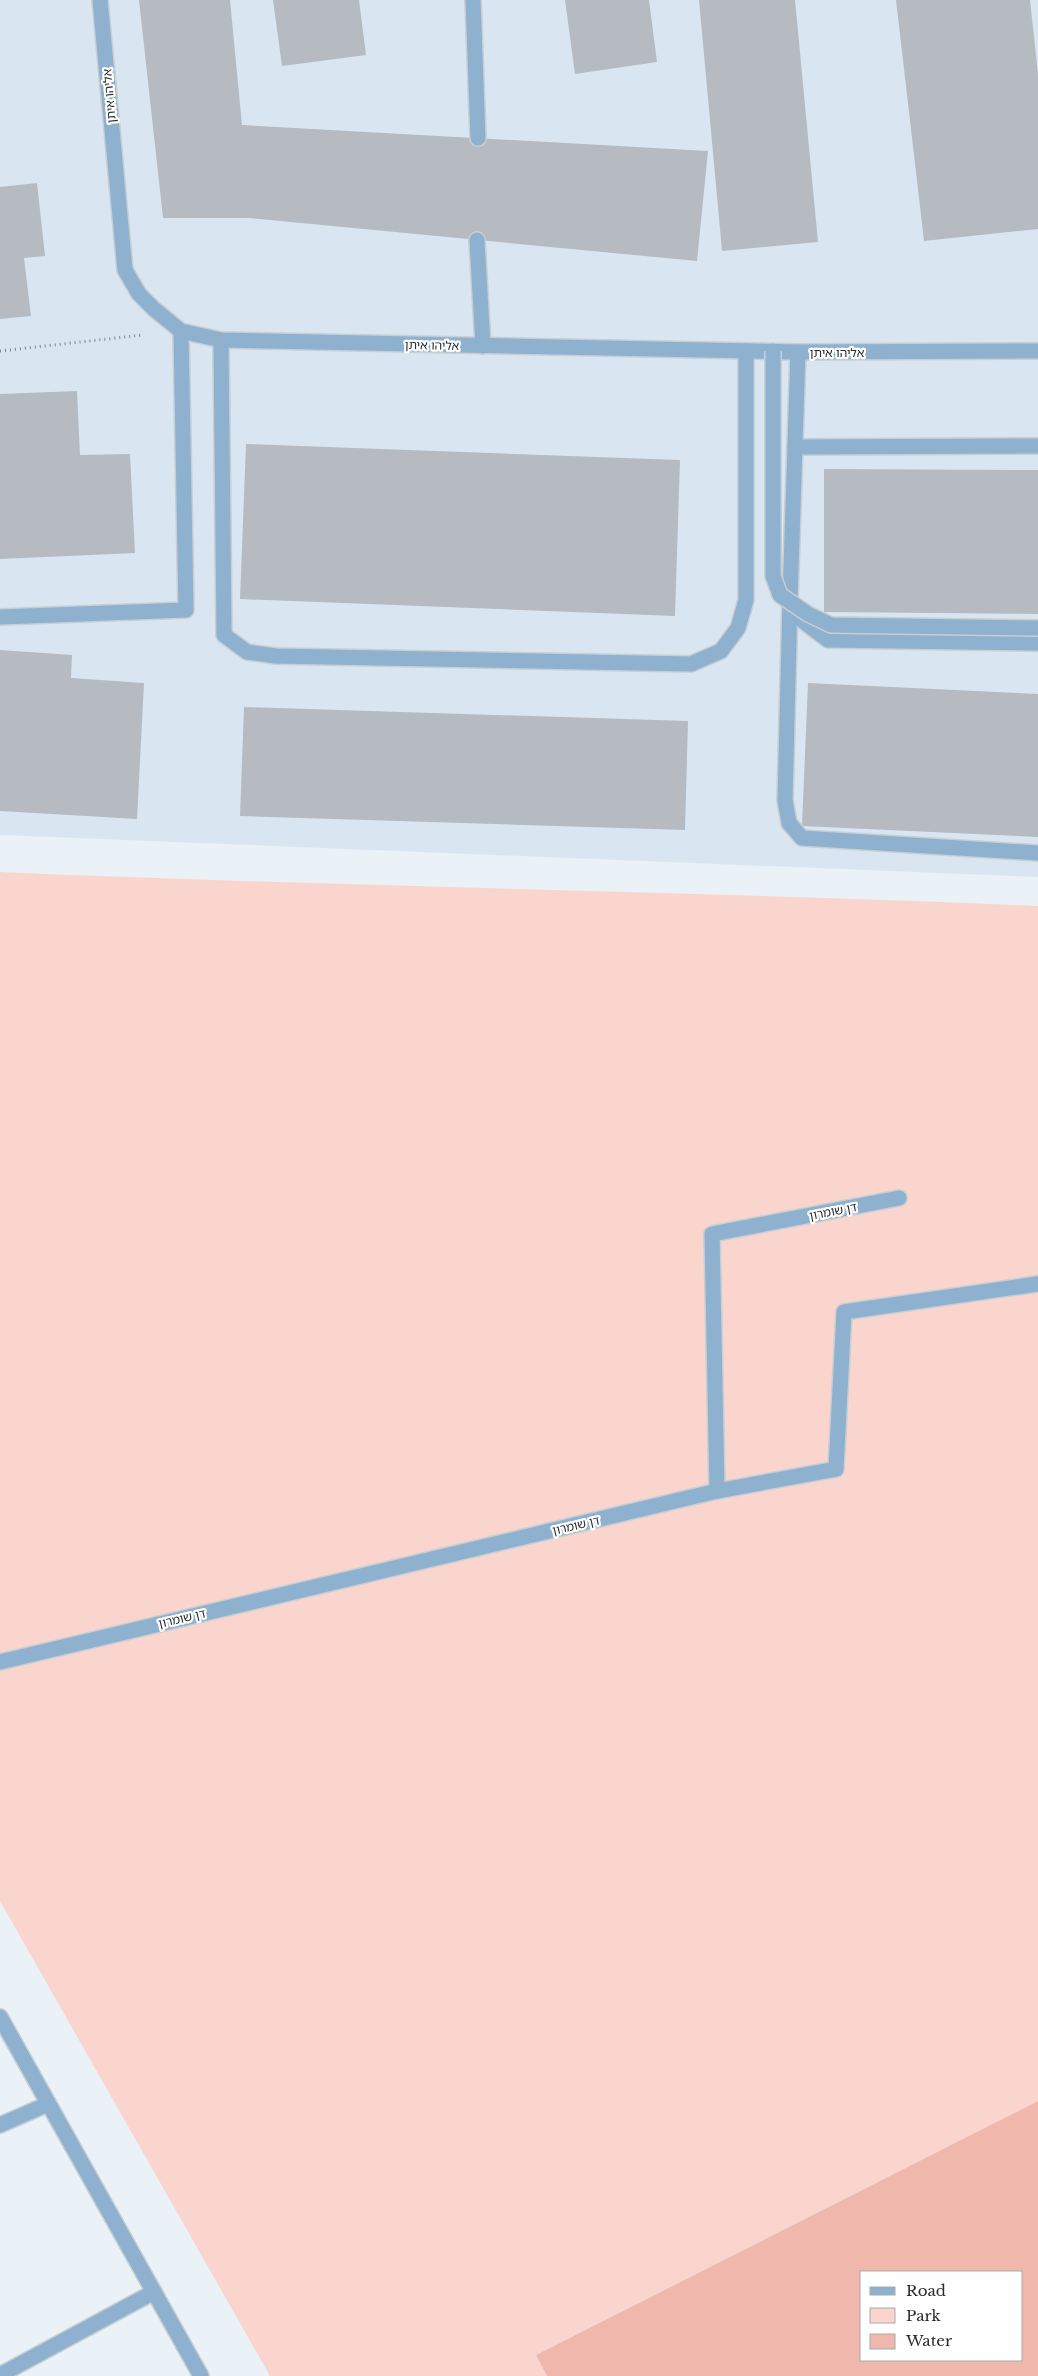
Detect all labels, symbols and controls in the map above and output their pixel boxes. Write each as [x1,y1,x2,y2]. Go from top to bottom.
street label: אליהו איתן [99,68,119,124]
street label: אליהו איתן [405,337,460,353]
street label: אליהו איתן [810,345,865,360]
street label: דן שומרון [808,1199,858,1223]
street label: דן שומרון [551,1512,602,1538]
street label: דן שומרון [157,1605,208,1631]
legend [860,2271,1023,2361]
text: Road [906,2281,946,2300]
text: Park [906,2306,942,2325]
text: Water [905,2331,953,2350]

